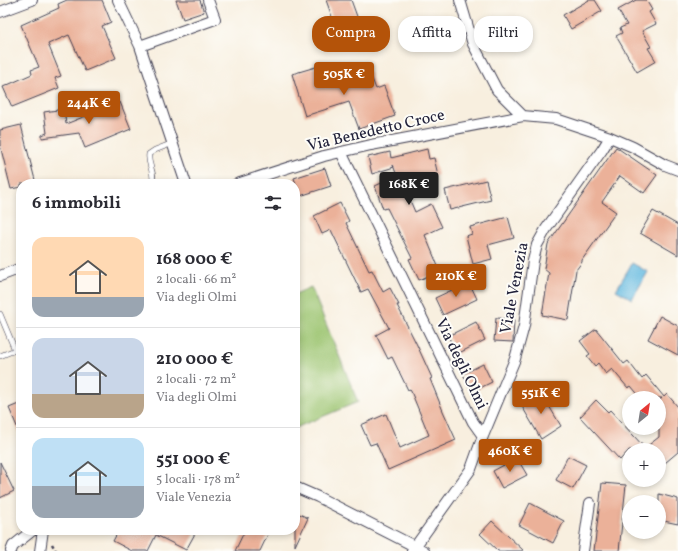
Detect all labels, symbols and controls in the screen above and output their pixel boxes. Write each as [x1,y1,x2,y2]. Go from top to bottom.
chip: Compra [312,16,390,52]
chip: Affitta [398,16,466,52]
chip: Filtri [474,16,533,52]
pin: 505K € [311,62,377,96]
text: 505K € [323,66,365,84]
pin: 244K € [56,91,122,125]
text: 244K € [67,95,111,113]
street label: Via Benedetto Croce [305,104,447,158]
pin: 168K € [376,172,442,206]
text: 168K € [388,176,430,194]
text: 6 immobili [32,192,121,215]
icon: filters [262,192,284,214]
street label: Viale Venezia [495,240,535,336]
text: 168 000 € [156,248,233,271]
icon: home [64,253,112,301]
pin: 210K € [423,264,489,298]
text: 210K € [435,268,477,286]
text: 2 locali · 66 m² [156,271,236,289]
text: Via degli Olmi [156,289,237,307]
street label: Via degli Olmi [429,315,493,414]
text: 210 000 € [156,348,233,371]
icon: home [64,354,112,402]
text: 2 locali · 72 m² [156,371,236,389]
pin: 551K € [508,381,574,415]
text: 551K € [521,385,561,403]
text: Via degli Olmi [156,389,237,407]
north arrow [622,391,666,435]
map controls [622,391,666,539]
pin: 460K € [477,439,543,473]
text: 460K € [488,443,532,461]
button: + [622,443,666,487]
text: 551 000 € [156,448,230,471]
icon: home [64,454,112,502]
text: 5 locali · 178 m² [156,471,240,489]
text: Viale Venezia [156,489,232,507]
button: − [622,495,666,539]

